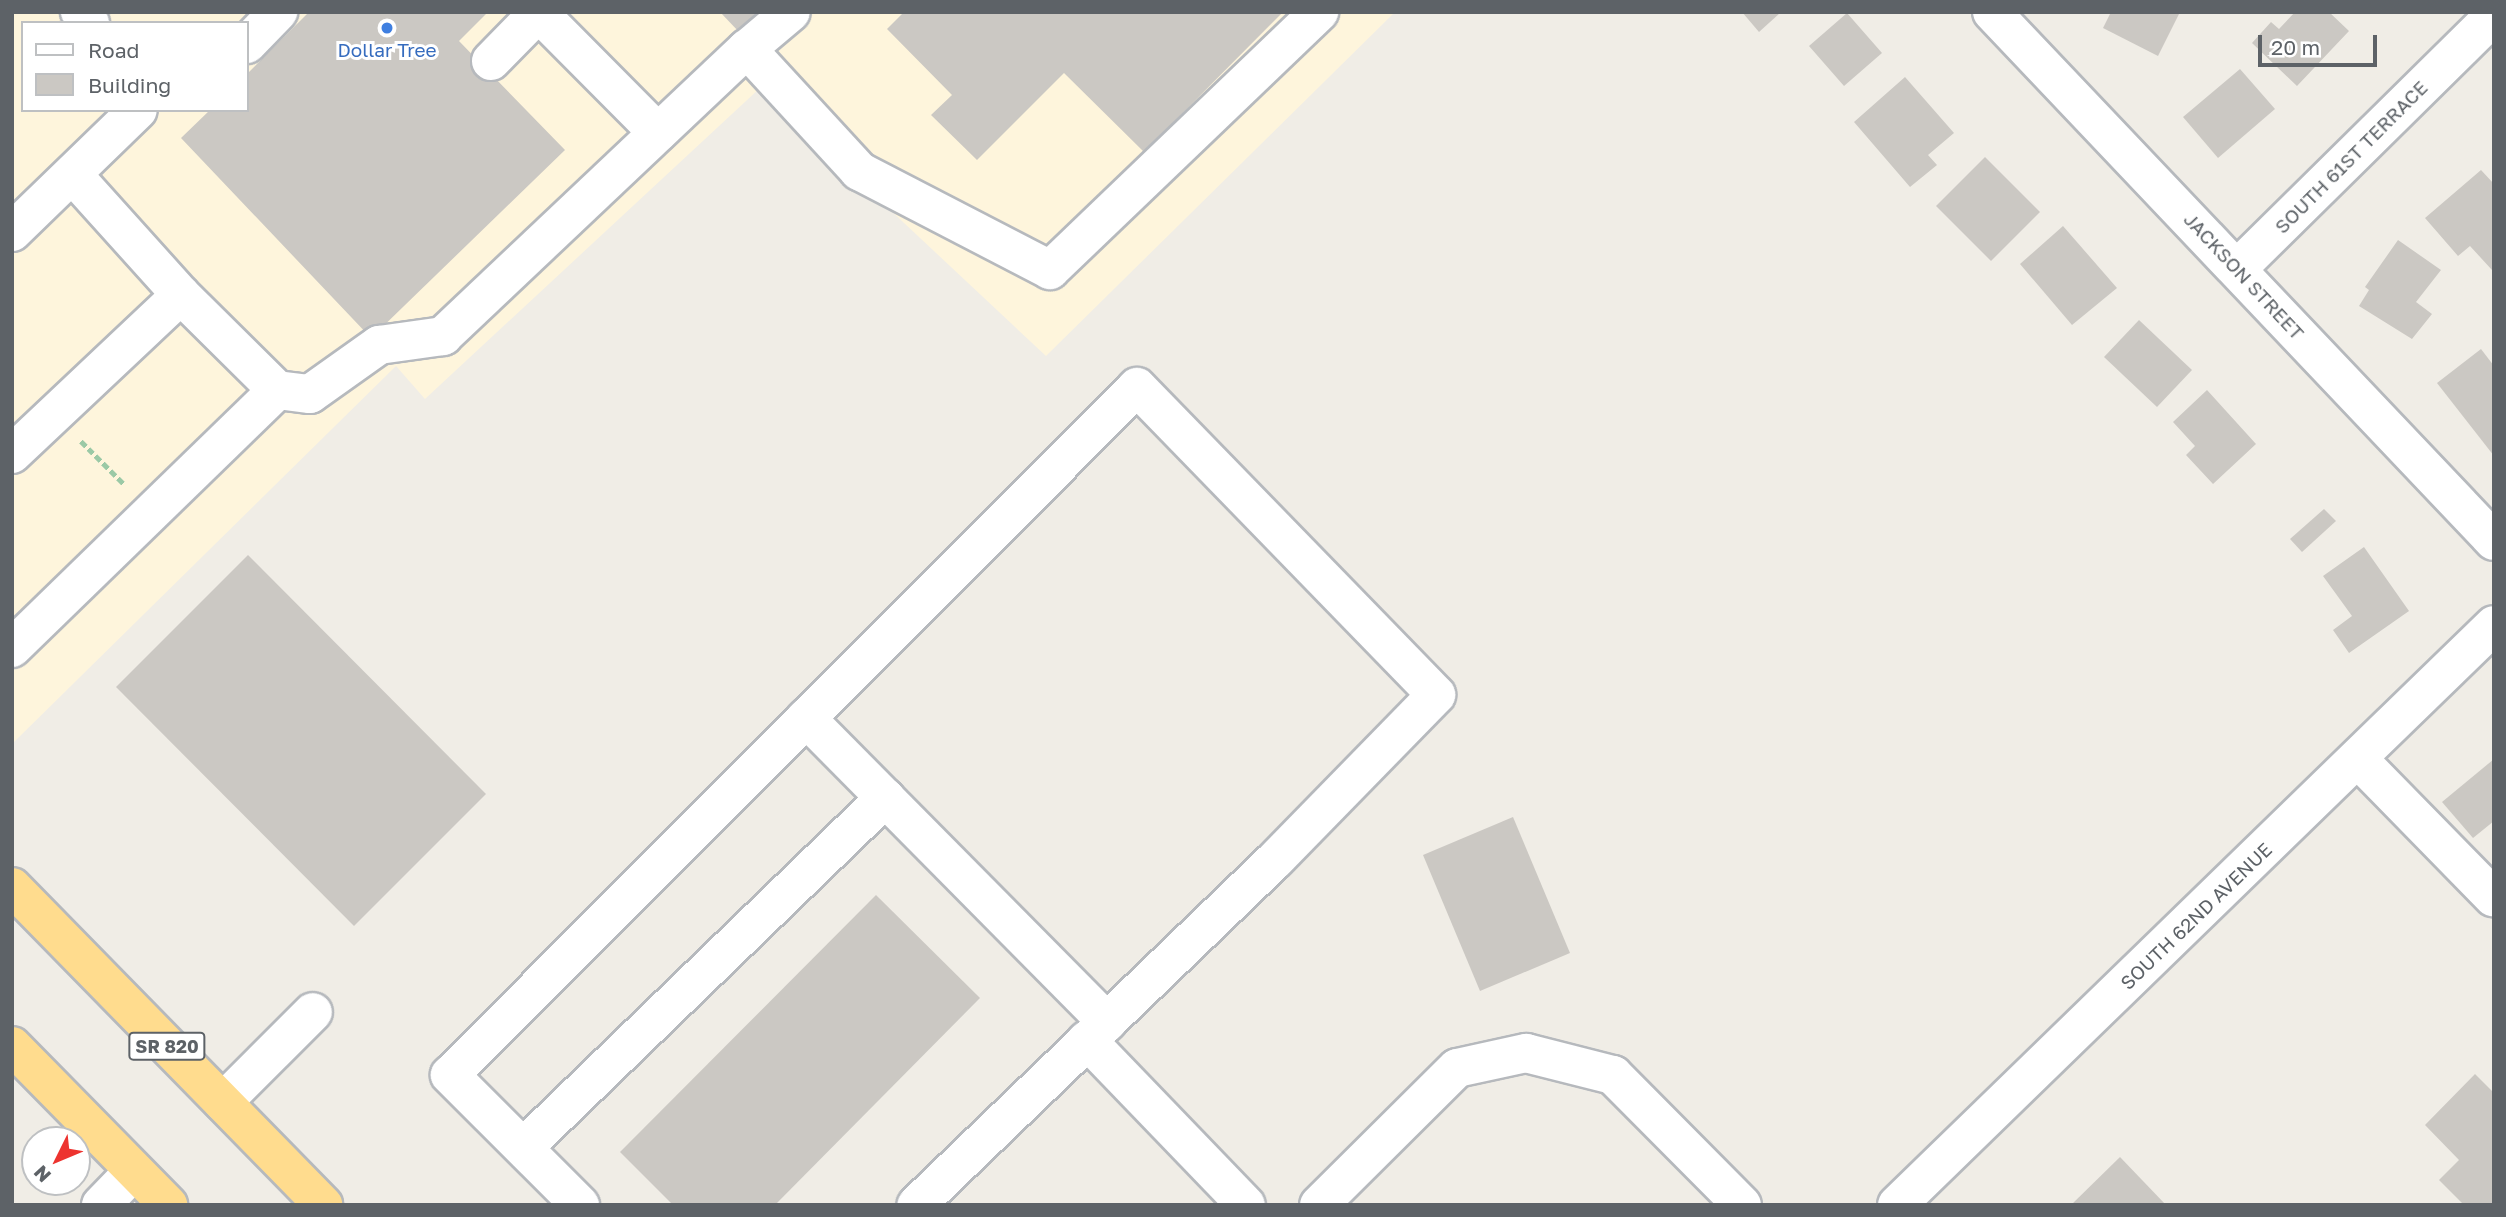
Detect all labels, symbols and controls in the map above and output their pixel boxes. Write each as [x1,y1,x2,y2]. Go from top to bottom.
marker: Dollar Tree [379,20,395,36]
legend [21,21,248,112]
scale bar [2261,21,2380,65]
text: 20 m [2271,34,2320,60]
text: Road [88,37,139,63]
place label: Dollar Tree [337,39,437,61]
text: Building [88,72,171,98]
street label: SOUTH 61ST TERRACE [2270,76,2432,238]
street label: JACKSON STREET [2179,208,2309,344]
street label: SOUTH 62ND AVENUE [2116,838,2276,994]
road number: SR 820 [127,1031,207,1060]
north arrow [21,1126,91,1196]
text: N [28,1161,55,1187]

